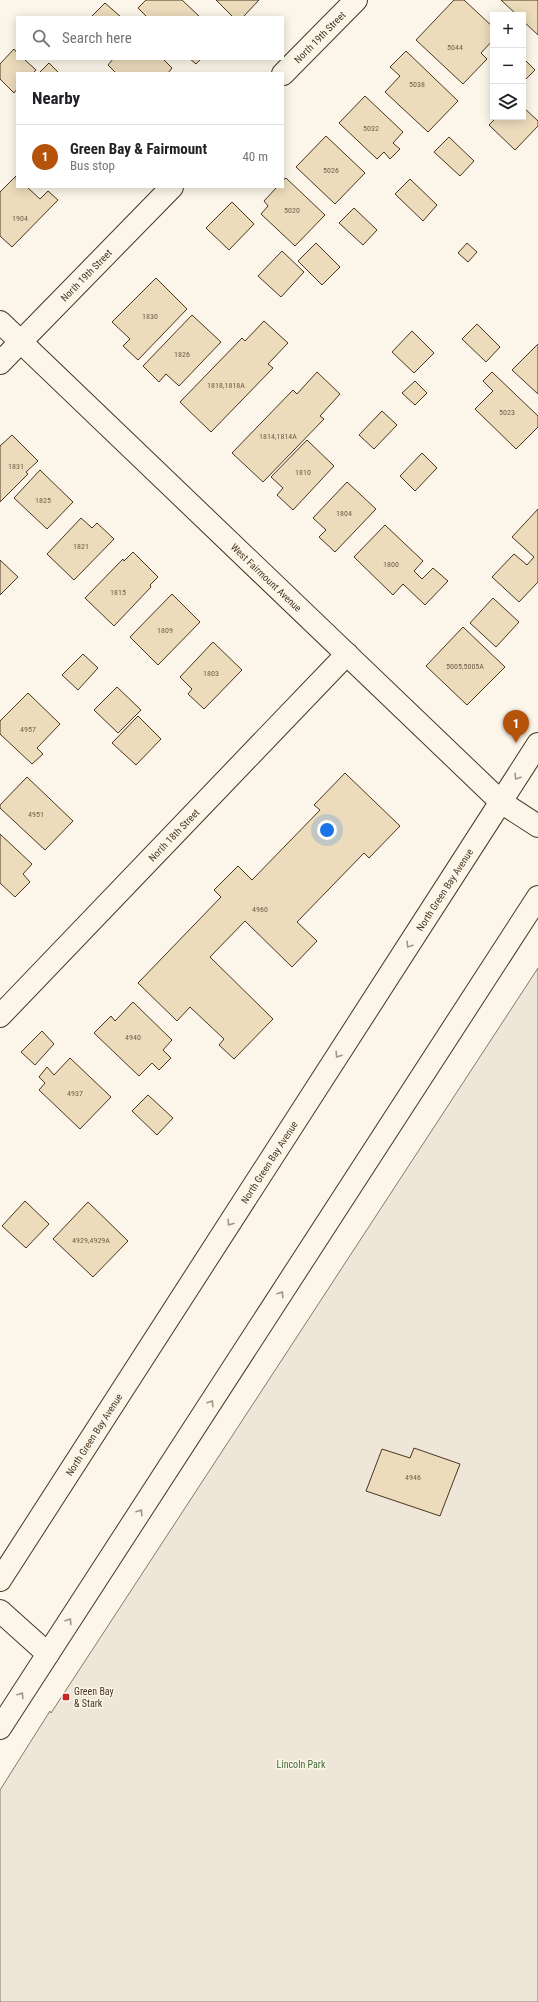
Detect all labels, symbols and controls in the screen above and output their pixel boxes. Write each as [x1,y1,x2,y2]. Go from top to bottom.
street label: North 19th Street [292,9,348,65]
map controls [490,12,526,120]
button: + [490,12,526,48]
search box [16,16,284,60]
icon: search [30,27,52,49]
text: Search here [62,29,132,47]
house number: 5044 [447,43,463,52]
button: − [490,48,526,84]
house number: 5038 [409,80,425,89]
button: layers [490,84,526,120]
text: Nearby [32,88,80,108]
house number: 5032 [363,124,379,133]
text: Green Bay & Fairmount [70,140,207,158]
text: 1 [42,149,48,164]
text: 40 m [242,149,268,164]
text: Bus stop [70,158,115,173]
house number: 5026 [323,166,339,175]
house number: 5020 [284,206,300,215]
house number: 1904 [12,214,28,223]
street label: North 19th Street [59,247,114,304]
house number: 1830 [142,312,158,321]
house number: 1826 [174,350,190,359]
house number: 1818,1818A [207,381,245,390]
house number: 5023 [499,408,515,417]
house number: 1814,1814A [259,432,297,441]
house number: 1831 [8,462,24,471]
house number: 1810 [295,468,311,477]
house number: 1825 [35,496,51,505]
house number: 1804 [336,509,352,518]
street label: West Fairmount Avenue [229,541,304,614]
house number: 1821 [73,542,89,551]
house number: 1800 [383,560,399,569]
house number: 1815 [110,588,126,597]
house number: 1809 [157,626,173,635]
house number: 5005,5005A [446,662,484,671]
house number: 1803 [203,669,219,678]
pin: 1 [503,710,529,743]
house number: 4957 [20,725,36,734]
one-way arrow [514,773,522,780]
street label: North 18th Street [147,807,202,864]
house number: 4951 [28,810,44,819]
your location [317,820,337,840]
street label: North Green Bay Avenue [414,846,475,933]
house number: 4960 [252,905,268,914]
one-way arrow [406,941,413,948]
house number: 4940 [125,1033,141,1042]
one-way arrow [335,1051,343,1058]
house number: 4937 [67,1089,83,1098]
street label: North Green Bay Avenue [239,1119,300,1205]
one-way arrow [227,1219,235,1226]
house number: 4929,4929A [72,1236,110,1245]
one-way arrow [276,1291,283,1298]
street label: North Green Bay Avenue [64,1391,125,1478]
one-way arrow [206,1400,213,1407]
house number: 4946 [405,1473,421,1482]
one-way arrow [135,1509,143,1516]
one-way arrow [64,1618,72,1625]
place label: Green Bay & Stark [74,1686,114,1709]
one-way arrow [16,1692,24,1699]
marker: Green Bay & Stark [61,1692,71,1702]
park label: Lincoln Park [277,1759,326,1770]

